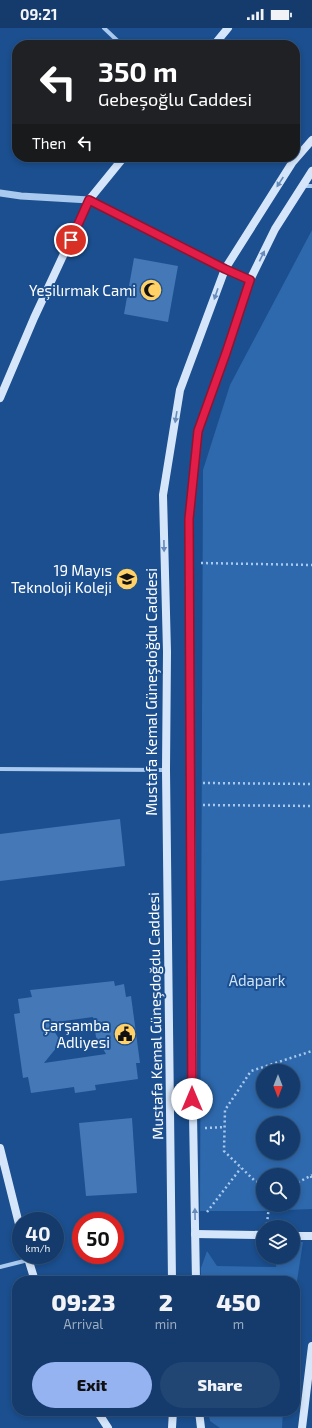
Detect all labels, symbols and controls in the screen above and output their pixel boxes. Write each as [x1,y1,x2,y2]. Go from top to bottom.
text: 09:21 [20,5,57,23]
text: 350 m [98,54,178,88]
icon: left [32,56,84,108]
text: Gebeşoğlu Caddesi [98,88,252,110]
icon: left [74,132,96,154]
text: Then [32,134,66,152]
one-way arrow [277,176,284,188]
pin [54,223,88,257]
icon: arrive [60,229,82,251]
one-way arrow [259,250,265,262]
mosque icon: Yeşilırmak Cami [138,277,164,303]
place label: Yeşilırmak Cami [29,281,136,300]
one-way arrow [213,289,219,301]
one-way arrow [172,411,178,423]
one-way arrow [161,540,167,553]
place label: 19 Mayıs Teknoloji Koleji [11,561,112,597]
school or university icon: 19 Mayıs Teknoloji Koleji [114,566,140,592]
street label: Mustafa Kemal Güneşdoğdu Caddesi [142,568,161,816]
street label: Mustafa Kemal Güneşdoğdu Caddesi [144,892,167,1140]
park label: Adapark [229,971,286,989]
place label: Çarşamba Adliyesi [41,1016,110,1051]
public building icon: Çarşamba Adliyesi [112,1021,138,1047]
north arrow [256,1064,300,1108]
map controls [256,1064,300,1264]
position arrow [171,1078,213,1120]
button: sound [256,1116,300,1160]
button: search [256,1168,300,1212]
one-way arrow [192,1207,198,1220]
speed limit sign: 50 [72,1212,124,1264]
button: layers [256,1220,300,1264]
text: 40 [25,1221,51,1245]
text: km/h [26,1242,50,1254]
text: 09:23 [51,1287,116,1316]
text: 2 [159,1287,173,1316]
text: 450 [216,1287,261,1316]
text: Arrival [64,1316,103,1332]
text: min [155,1316,177,1332]
text: m [233,1316,244,1332]
button: Exit [32,1362,152,1408]
button: Share [160,1362,280,1408]

